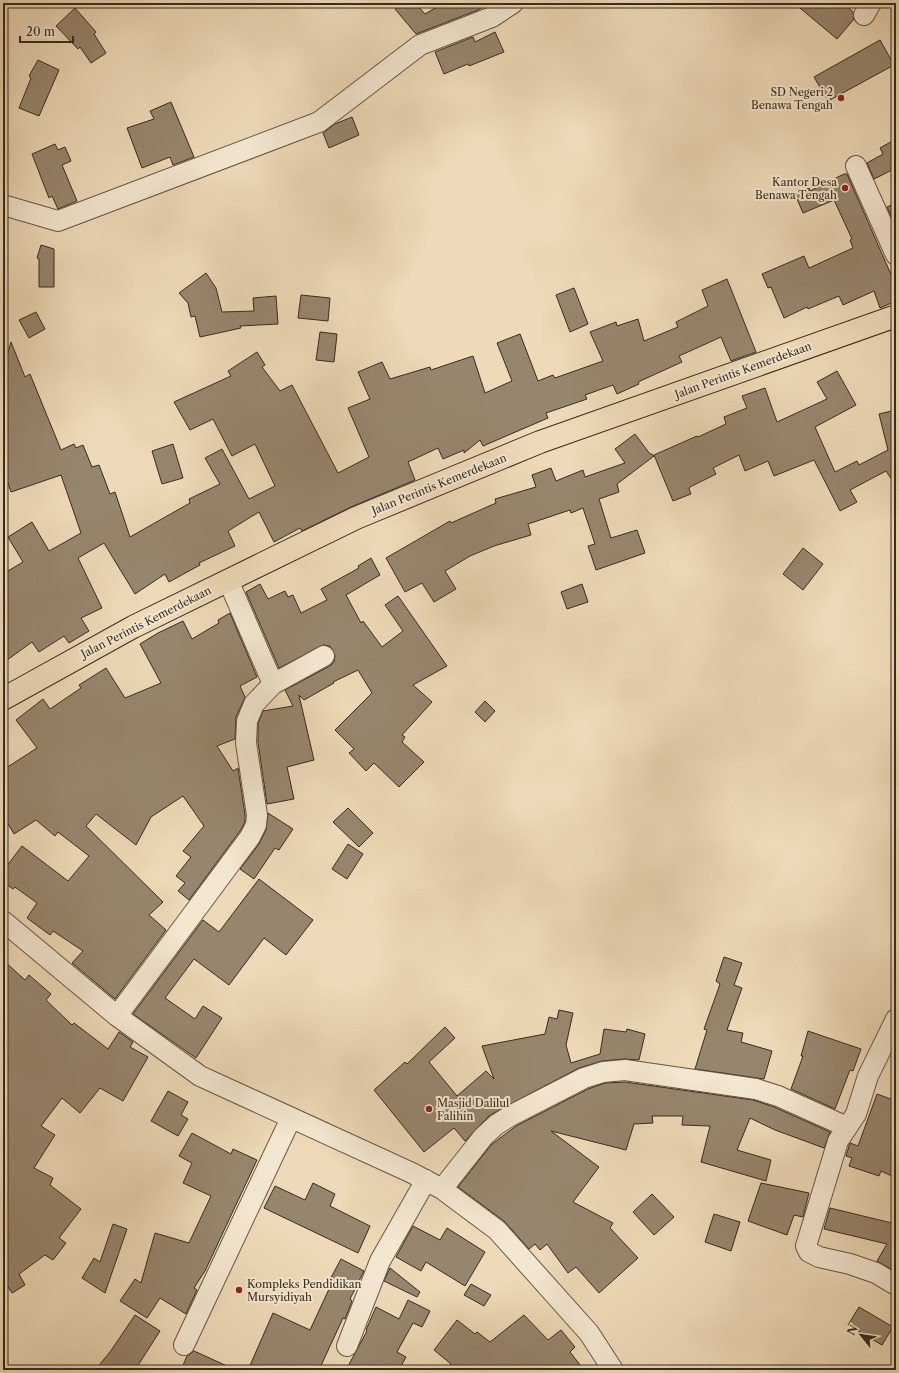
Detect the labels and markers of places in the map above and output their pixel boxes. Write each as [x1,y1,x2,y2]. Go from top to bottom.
place label: SD Negeri 2 Benawa Tengah [751,85,833,112]
marker: SD Negeri 2 Benawa Tengah [836,93,846,103]
place label: Kantor Desa Benawa Tengah [755,175,837,202]
marker: Kantor Desa Benawa Tengah [840,183,850,193]
place label: Masjid Dalilul Falihin [437,1096,510,1123]
marker: Masjid Dalilul Falihin [424,1104,434,1114]
place label: Kompleks Pendidikan Mursyidiyah [247,1277,362,1304]
marker: Kompleks Pendidikan Mursyidiyah [234,1285,244,1295]

